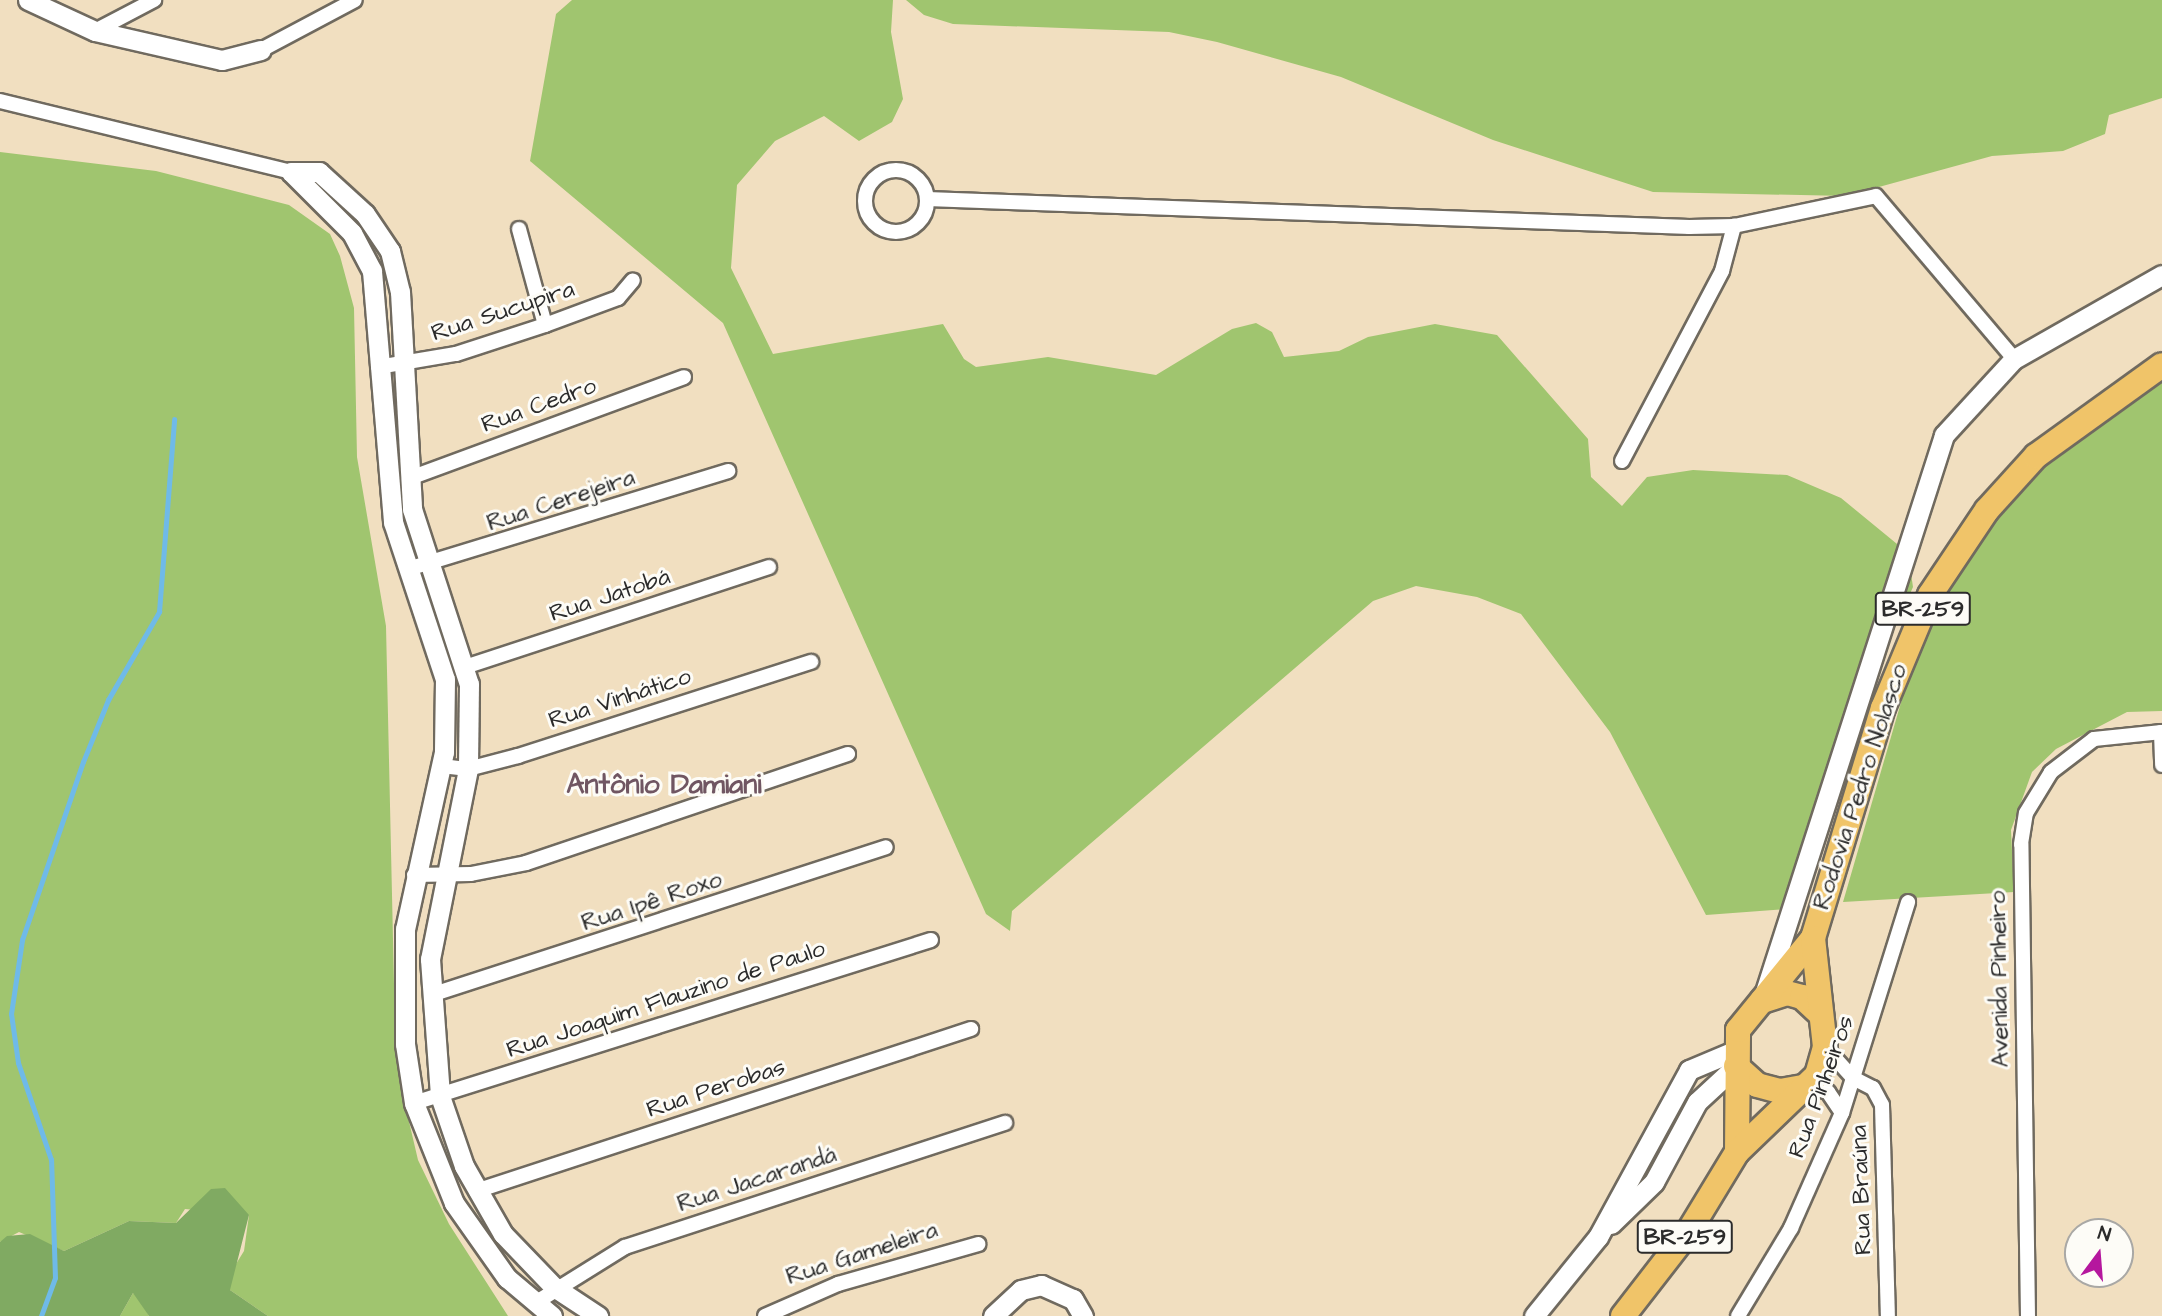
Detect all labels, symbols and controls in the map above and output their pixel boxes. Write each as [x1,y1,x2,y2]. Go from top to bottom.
street label: Rua Sucupira [428,275,578,349]
street label: Rua Cedro [478,372,600,440]
street label: Rua Cerejeira [483,464,639,538]
street label: Rua Jatobá [546,563,674,629]
road number: BR-259 [1874,590,1972,628]
street label: Rodovia Pedro Nolasco [1808,661,1914,913]
street label: Rua Vinhático [545,662,695,736]
district label: Antônio Damiani [566,768,762,802]
street label: Rua Ipê Roxo [578,866,726,938]
street label: Avenida Pinheiro [1984,890,2016,1068]
street label: Rua Joaquim Flauzino de Paulo [503,935,829,1065]
street label: Rua Pinheiros [1783,1012,1861,1162]
street label: Rua Perobas [643,1053,789,1125]
street label: Rua Braúna [1845,1125,1879,1255]
street label: Rua Jacarandá [674,1141,840,1219]
street label: Rua Gameleira [783,1216,941,1292]
road number: BR-259 [1636,1218,1734,1256]
north arrow [2064,1218,2134,1288]
text: N [2095,1220,2114,1249]

